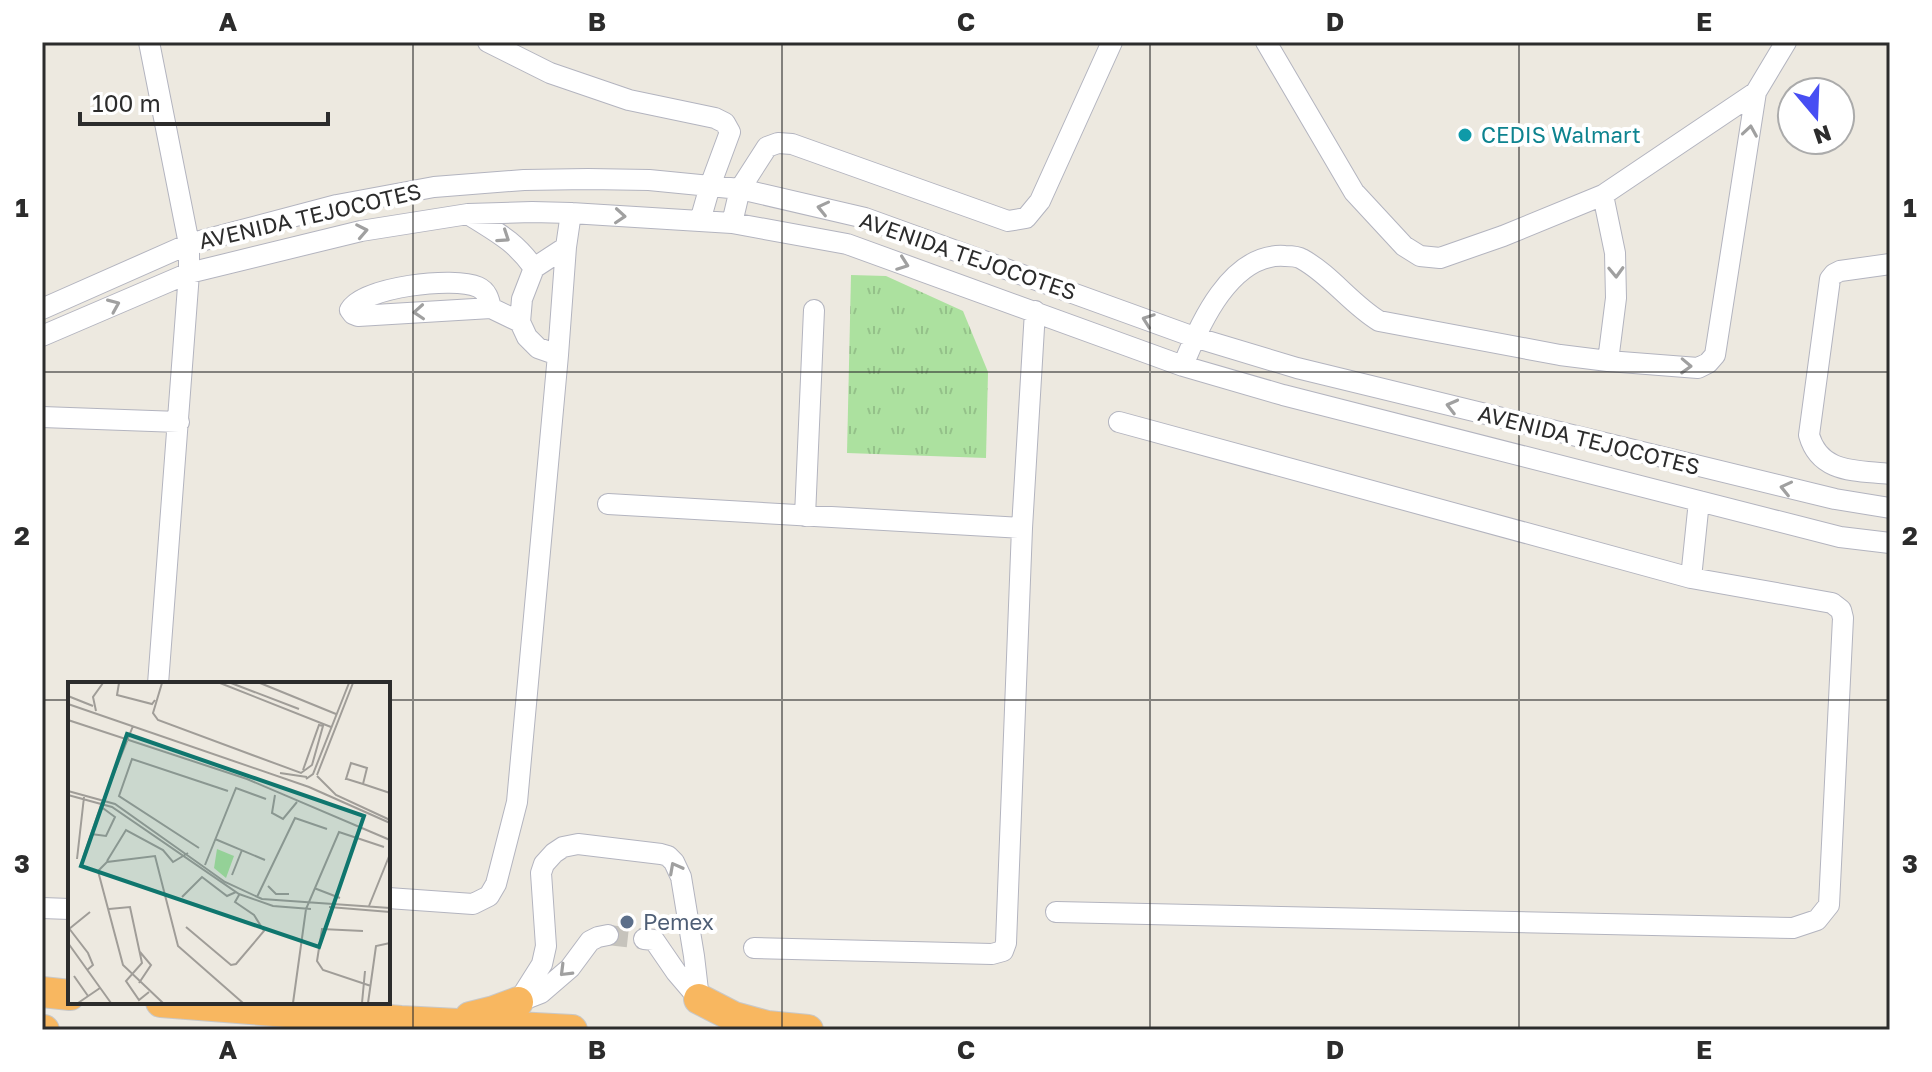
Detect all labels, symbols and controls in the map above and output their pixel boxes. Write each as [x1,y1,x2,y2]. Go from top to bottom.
text: A [219,6,238,37]
text: B [588,6,606,37]
text: C [957,6,975,37]
text: D [1326,6,1344,37]
text: E [1696,6,1712,37]
scale bar [80,76,328,126]
north arrow [1776,76,1856,156]
text: 100 m [92,88,161,117]
text: N [1810,120,1835,151]
place label: CEDIS Walmart [1481,121,1641,148]
one-way arrow [1741,125,1758,138]
marker: CEDIS Walmart [1456,126,1474,144]
street label: AVENIDA TEJOCOTES [196,177,424,254]
text: 1 [15,192,29,223]
text: 1 [1903,192,1917,223]
one-way arrow [817,201,830,218]
street label: AVENIDA TEJOCOTES [856,206,1080,305]
one-way arrow [614,207,627,224]
one-way arrow [355,224,369,241]
one-way arrow [496,228,510,243]
one-way arrow [895,254,909,271]
one-way arrow [1607,266,1624,279]
one-way arrow [105,299,120,315]
one-way arrow [412,303,425,320]
one-way arrow [1142,313,1156,330]
one-way arrow [1680,358,1693,375]
one-way arrow [1445,399,1459,416]
street label: AVENIDA TEJOCOTES [1476,399,1703,480]
one-way arrow [1780,480,1794,497]
text: 2 [14,520,30,551]
text: 2 [1902,520,1918,551]
inset map [68,682,390,1004]
text: 3 [14,848,30,879]
text: 3 [1902,848,1918,879]
one-way arrow [669,863,684,877]
place label: Pemex [643,908,714,935]
marker: Pemex [618,913,636,931]
one-way arrow [560,961,574,976]
text: A [219,1034,238,1065]
text: B [588,1034,606,1065]
text: C [957,1034,975,1065]
text: D [1326,1034,1344,1065]
text: E [1696,1034,1712,1065]

